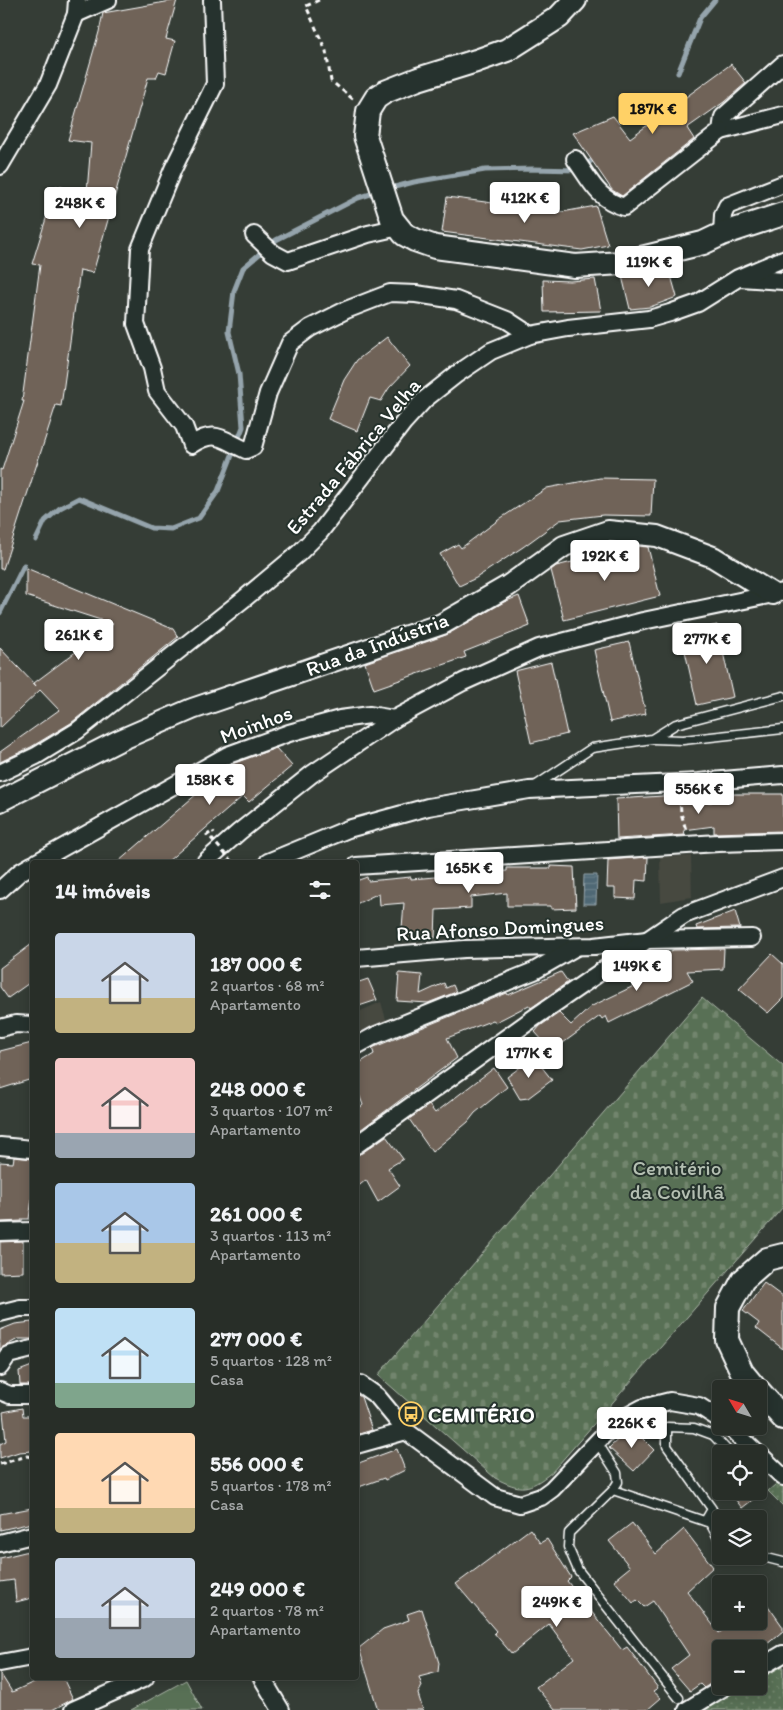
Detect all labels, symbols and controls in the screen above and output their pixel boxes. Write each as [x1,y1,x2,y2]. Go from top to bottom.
pin: 187K € [612,92,694,135]
text: 187K € [629,99,677,118]
pin: 412K € [484,182,566,224]
pin: 248K € [39,186,121,229]
text: 412K € [501,188,549,207]
text: 248K € [55,193,105,212]
pin: 119K € [608,246,690,288]
text: 119K € [626,252,672,271]
street label: Estrada Fábrica Velha [280,373,426,539]
pin: 192K € [564,540,646,582]
text: 192K € [581,546,629,565]
street label: Rua da Indústria [302,607,452,681]
pin: 261K € [38,618,120,661]
pin: 277K € [666,622,748,665]
text: 261K € [55,625,103,644]
text: 277K € [683,629,731,648]
street label: Moinhos [216,699,296,749]
pin: 158K € [169,764,251,806]
text: 158K € [186,770,234,789]
pin: 556K € [658,772,740,815]
text: 556K € [675,779,723,798]
pin: 165K € [428,852,510,894]
text: 165K € [445,858,493,877]
icon: filters [306,876,334,904]
text: 14 imóveis [55,878,150,903]
street label: Rua Afonso Domingues [395,910,605,946]
pin: 149K € [596,950,678,992]
text: 187 000 € [210,951,302,976]
icon: home [95,953,155,1013]
text: 149K € [613,956,661,975]
text: 2 quartos · 68 m² [210,976,325,995]
text: Apartamento [210,995,301,1014]
pin: 177K € [488,1036,570,1079]
text: 177K € [506,1043,552,1062]
text: 248 000 € [210,1076,305,1101]
icon: home [95,1078,155,1138]
text: 3 quartos · 107 m² [210,1101,333,1120]
text: Apartamento [210,1120,301,1139]
park label: Cemitério da Covilhã [630,1155,724,1204]
text: 261 000 € [210,1201,302,1226]
icon: home [95,1203,155,1263]
text: 3 quartos · 113 m² [210,1226,331,1245]
text: Apartamento [210,1245,301,1264]
text: 277 000 € [210,1326,302,1351]
icon: home [95,1328,155,1388]
text: 5 quartos · 128 m² [210,1351,332,1370]
text: Casa [210,1370,244,1389]
north arrow [712,1380,768,1435]
map controls [712,1380,767,1695]
bus stop icon: CEMITÉRIO [398,1401,424,1427]
place label: CEMITÉRIO [428,1402,535,1427]
pin: 226K € [591,1406,673,1449]
text: 226K € [608,1413,656,1432]
button: locate [712,1445,767,1500]
text: 556 000 € [210,1451,303,1476]
icon: home [95,1453,155,1513]
text: 5 quartos · 178 m² [210,1476,331,1495]
text: Casa [210,1495,244,1514]
button: layers [712,1510,767,1565]
button: + [712,1575,767,1630]
text: 249 000 € [210,1576,305,1601]
icon: home [95,1578,155,1638]
pin: 249K € [516,1586,598,1628]
text: 249K € [532,1592,582,1611]
text: 2 quartos · 78 m² [210,1601,324,1620]
text: Apartamento [210,1620,301,1639]
button: − [712,1640,767,1695]

